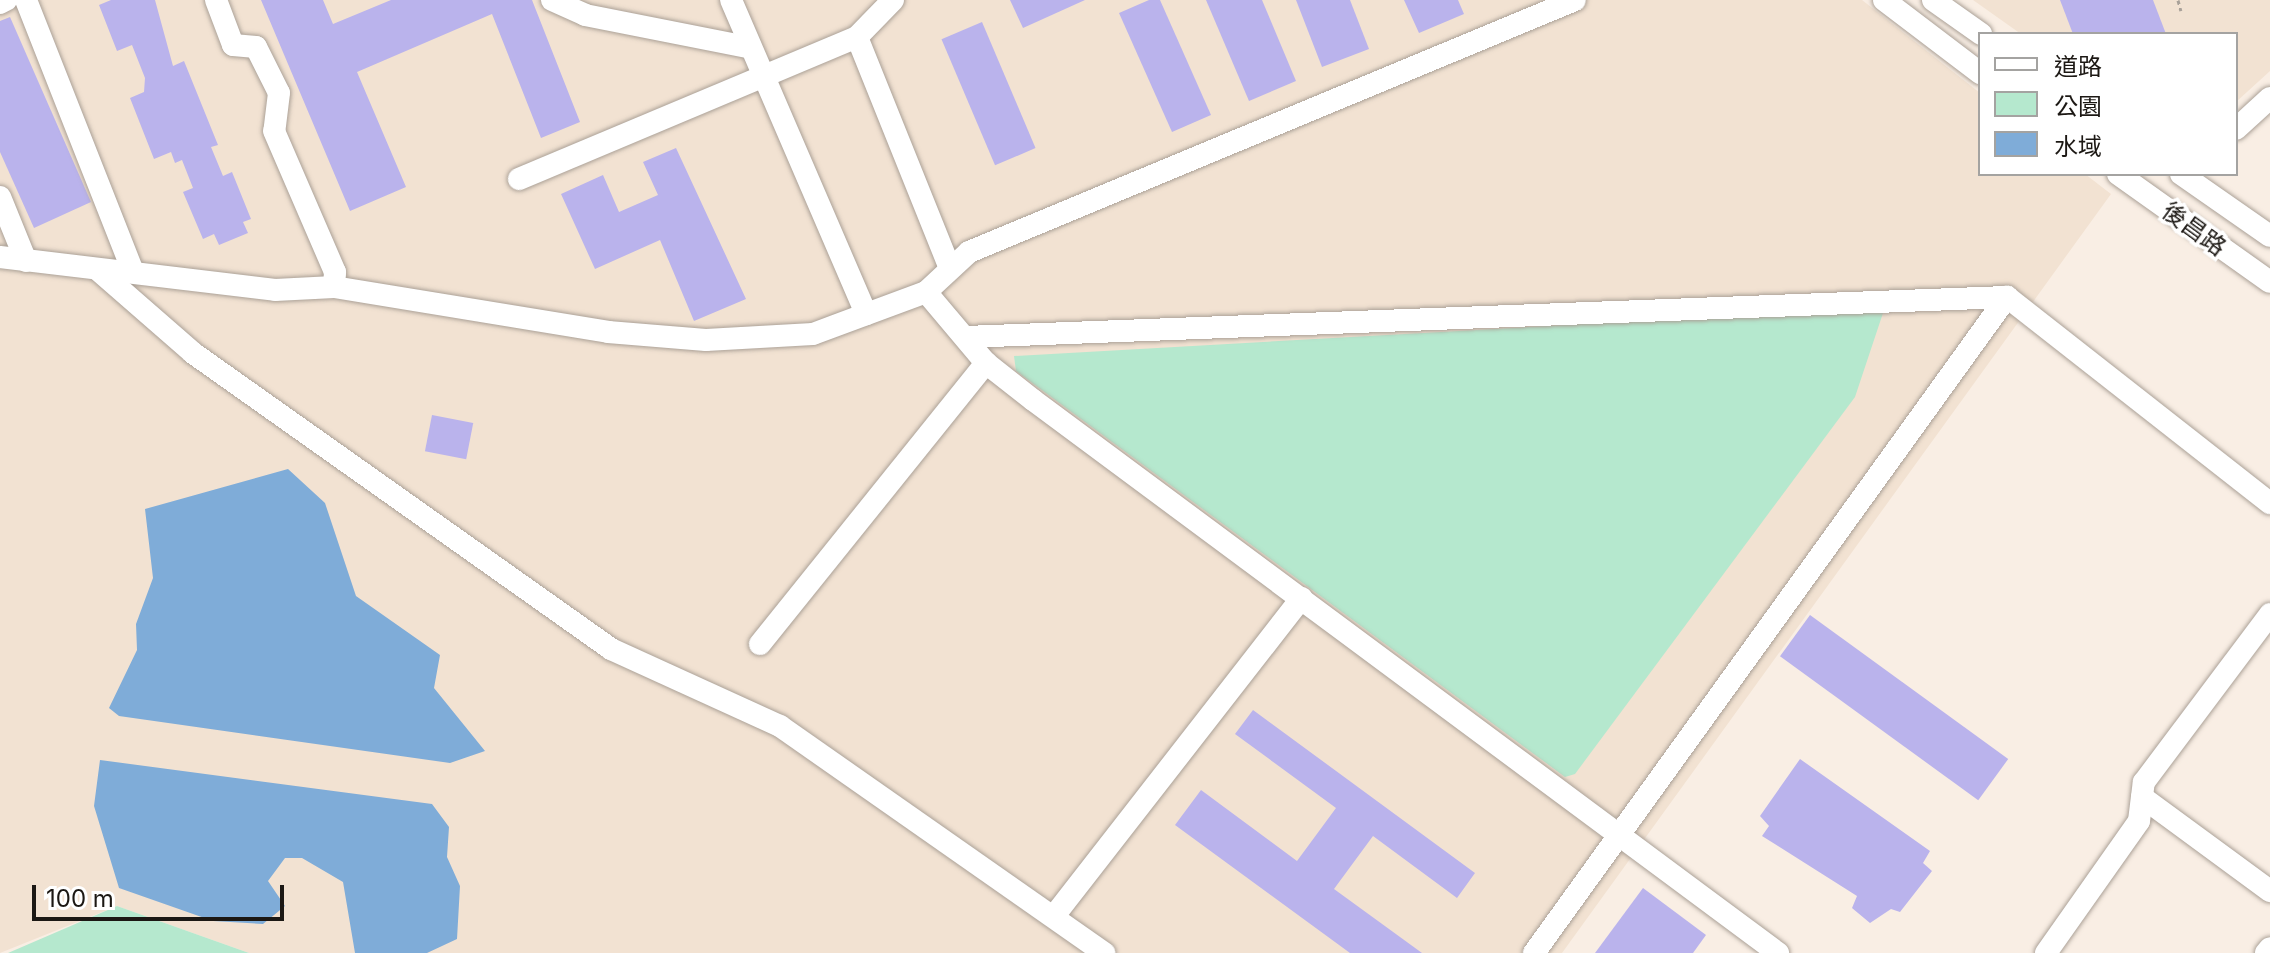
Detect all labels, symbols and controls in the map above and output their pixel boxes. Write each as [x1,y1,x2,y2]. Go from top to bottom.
legend [1978,32,2238,176]
text: 道路 [2054,52,2102,81]
text: 公園 [2054,92,2102,121]
text: 水域 [2054,132,2102,161]
street label: 後昌路 [2156,196,2232,262]
scale bar [36,869,288,919]
text: 100 m [46,884,114,913]

